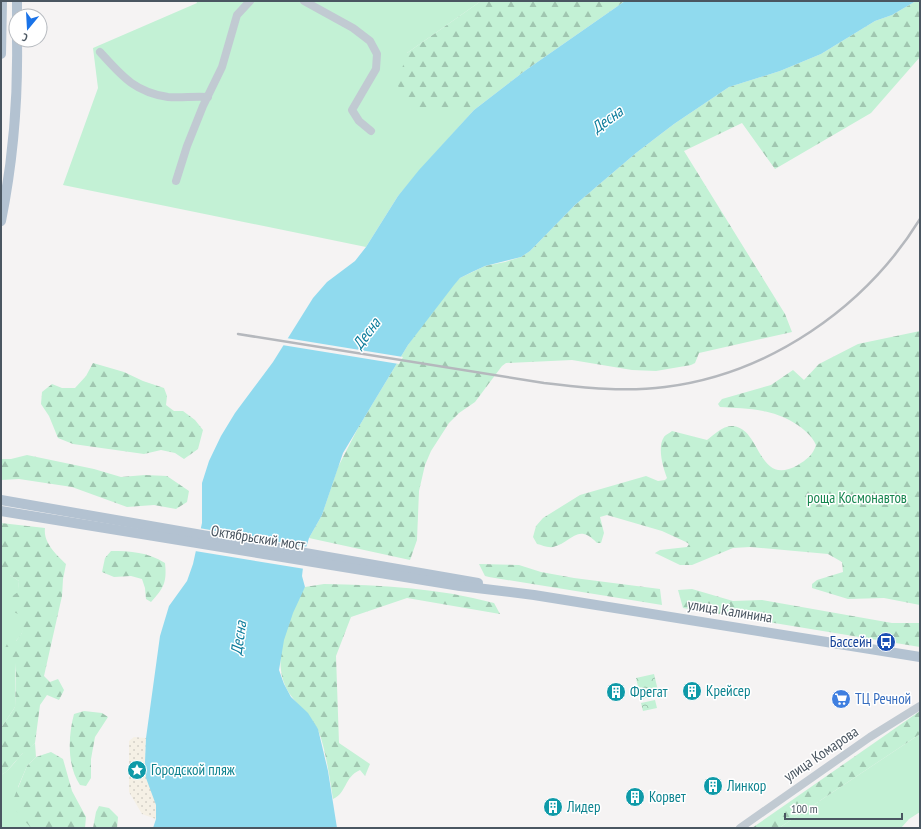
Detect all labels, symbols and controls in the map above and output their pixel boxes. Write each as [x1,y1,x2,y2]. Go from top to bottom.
north arrow [8,8,48,48]
text: С [20,30,29,45]
water label: Десна [587,100,628,138]
water label: Десна [347,312,385,353]
park label: роща Космонавтов [807,488,907,507]
street label: Октябрьский мост [210,521,307,554]
street label: улица Калинина [686,594,774,627]
water label: Десна [226,618,250,657]
bus stop icon: Бассейн [875,631,897,653]
place label: Бассейн [830,632,872,651]
building icon: Крейсер [681,680,703,702]
building icon: Фрегат [605,681,627,703]
place label: Крейсер [706,681,751,700]
place label: Фрегат [630,682,668,701]
supermarket icon: ТЦ Речной [830,688,852,710]
place label: ТЦ Речной [855,689,911,708]
street label: улица Комарова [780,722,862,786]
place icon: Городской пляж [126,759,148,781]
place label: Городской пляж [151,760,236,779]
building icon: Линкор [702,775,724,797]
place label: Линкор [726,776,766,795]
building icon: Корвет [624,786,646,808]
place label: Корвет [649,787,686,806]
scale bar [785,795,902,821]
building icon: Лидер [542,796,564,818]
place label: Лидер [566,797,600,816]
text: 100 m [791,801,818,816]

